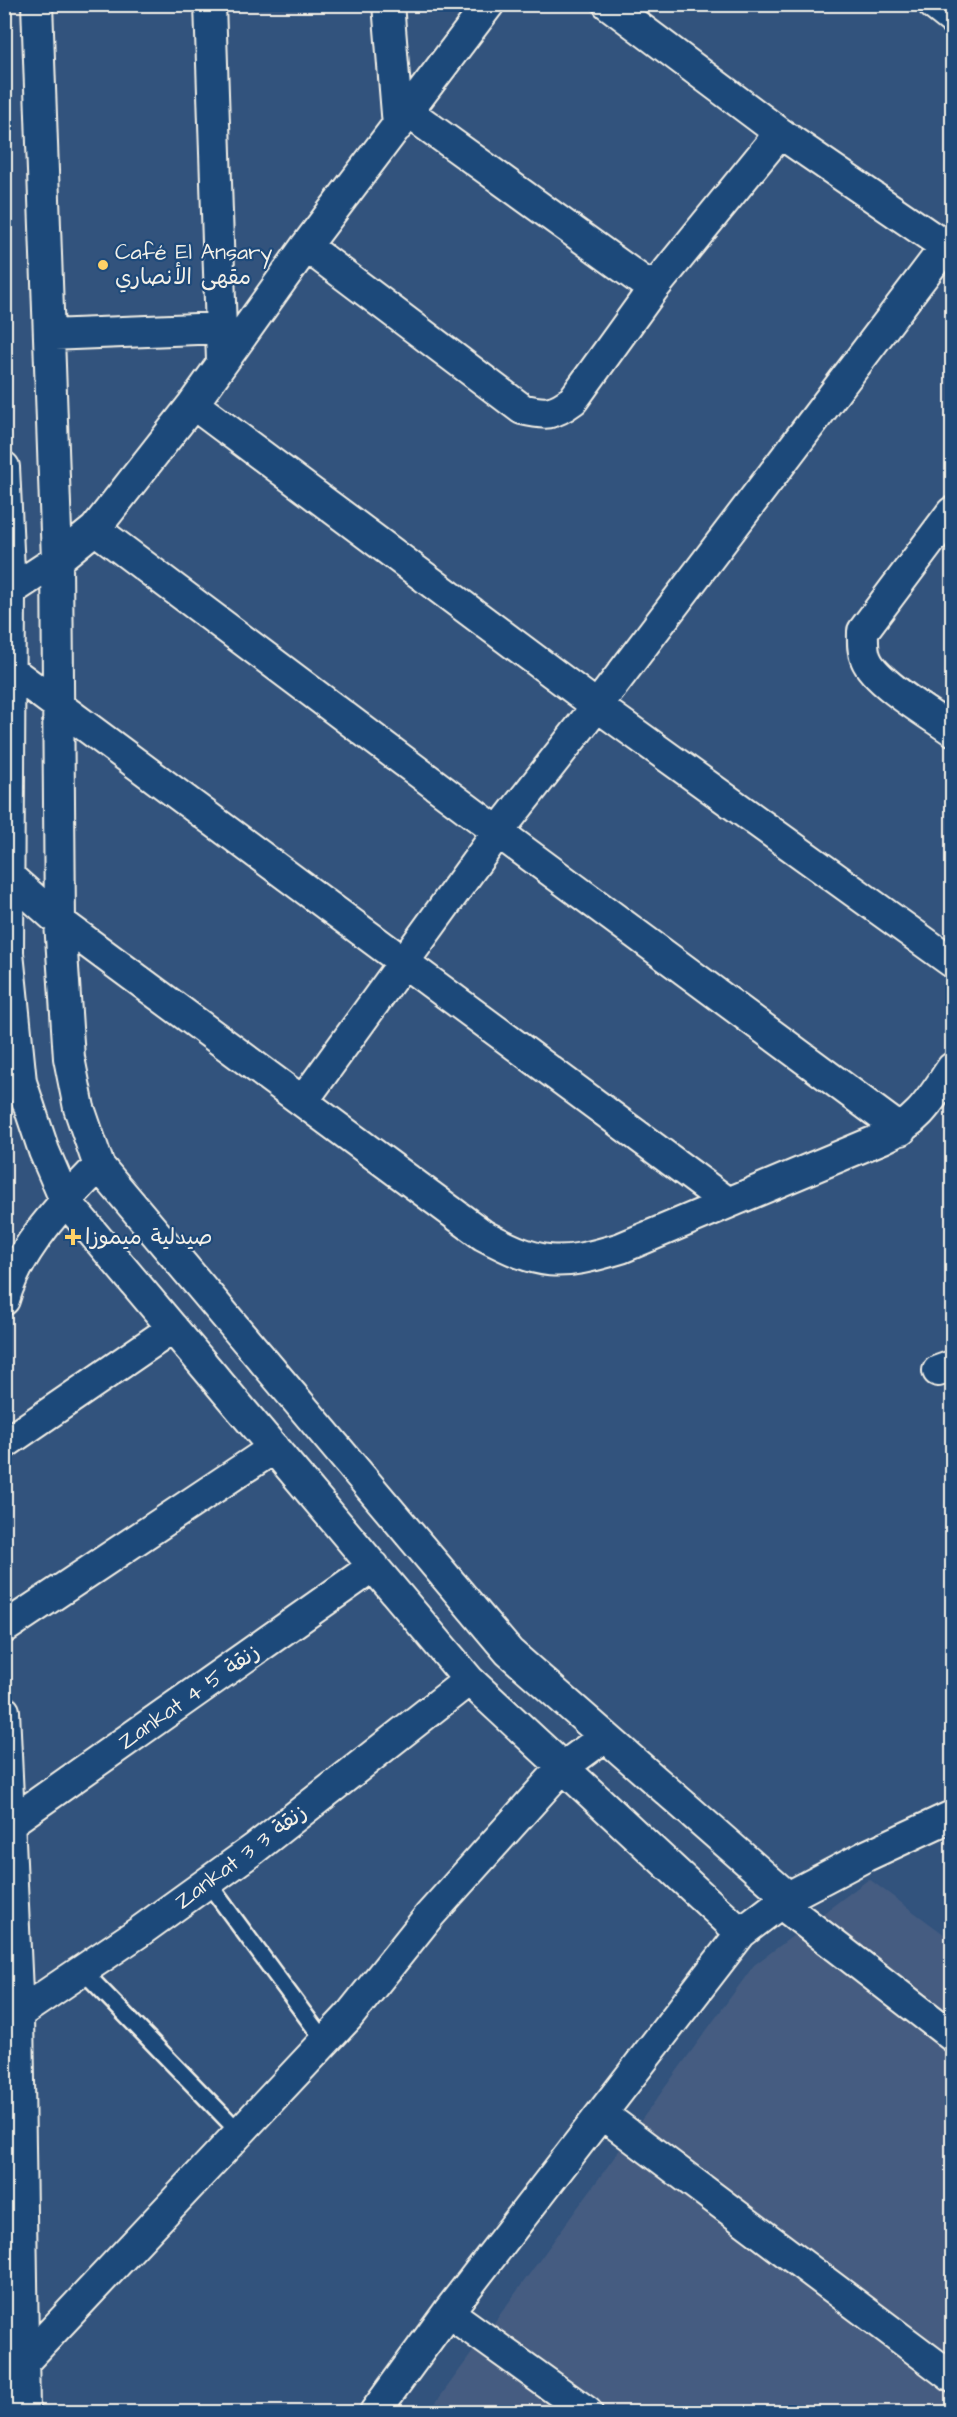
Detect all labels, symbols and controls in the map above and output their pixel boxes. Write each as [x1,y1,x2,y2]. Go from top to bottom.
place label: Café El Ansary مقهى الأنصاري [115,237,272,293]
marker: Café El Ansary مقهى الأنصاري [96,258,110,272]
place label: صيدلية ميموزا [85,1222,213,1253]
marker: صيدلية ميموزا [66,1230,80,1244]
street label: Zankat 4 زنقة 5 [112,1637,266,1757]
street label: Zankat 3 زنقة 3 [169,1797,313,1917]

